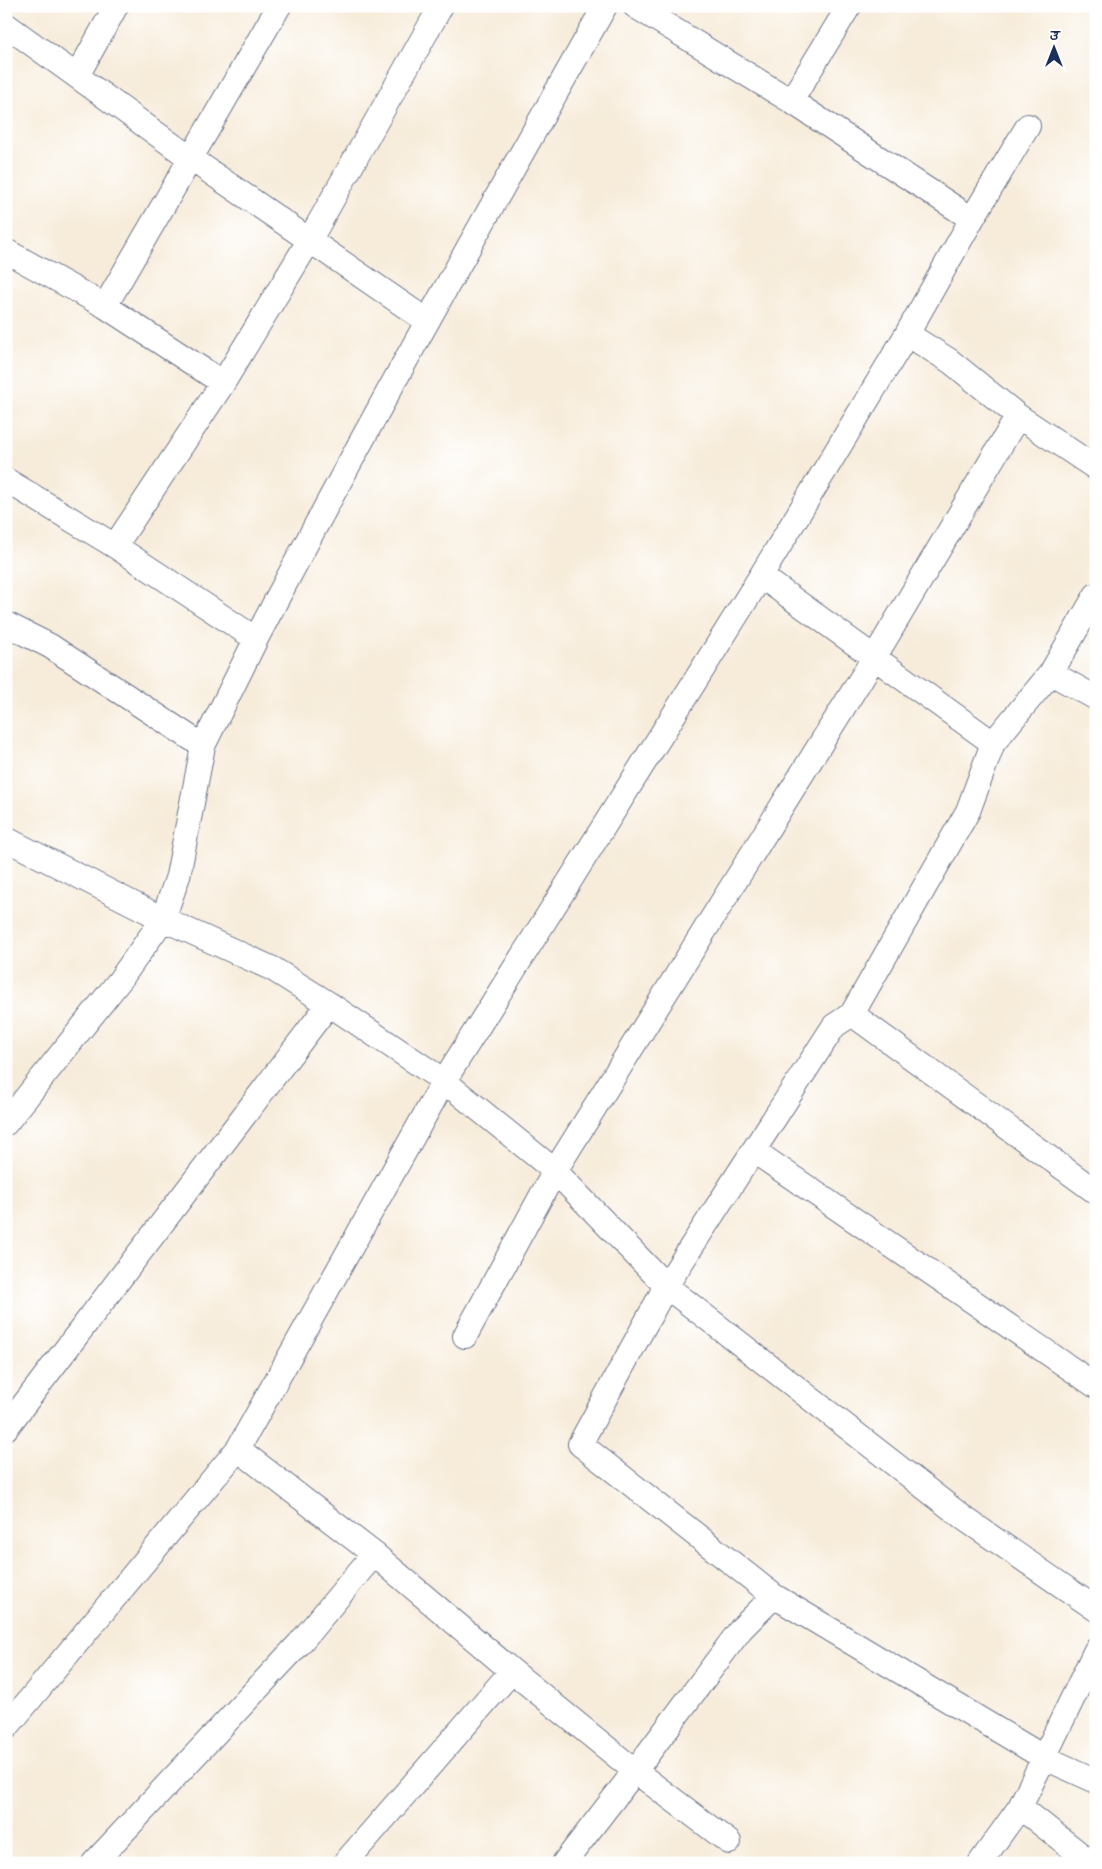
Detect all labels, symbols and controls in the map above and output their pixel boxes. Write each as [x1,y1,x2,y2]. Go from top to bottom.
north arrow [1030,22,1080,72]
text: उ [1050,25,1062,47]

